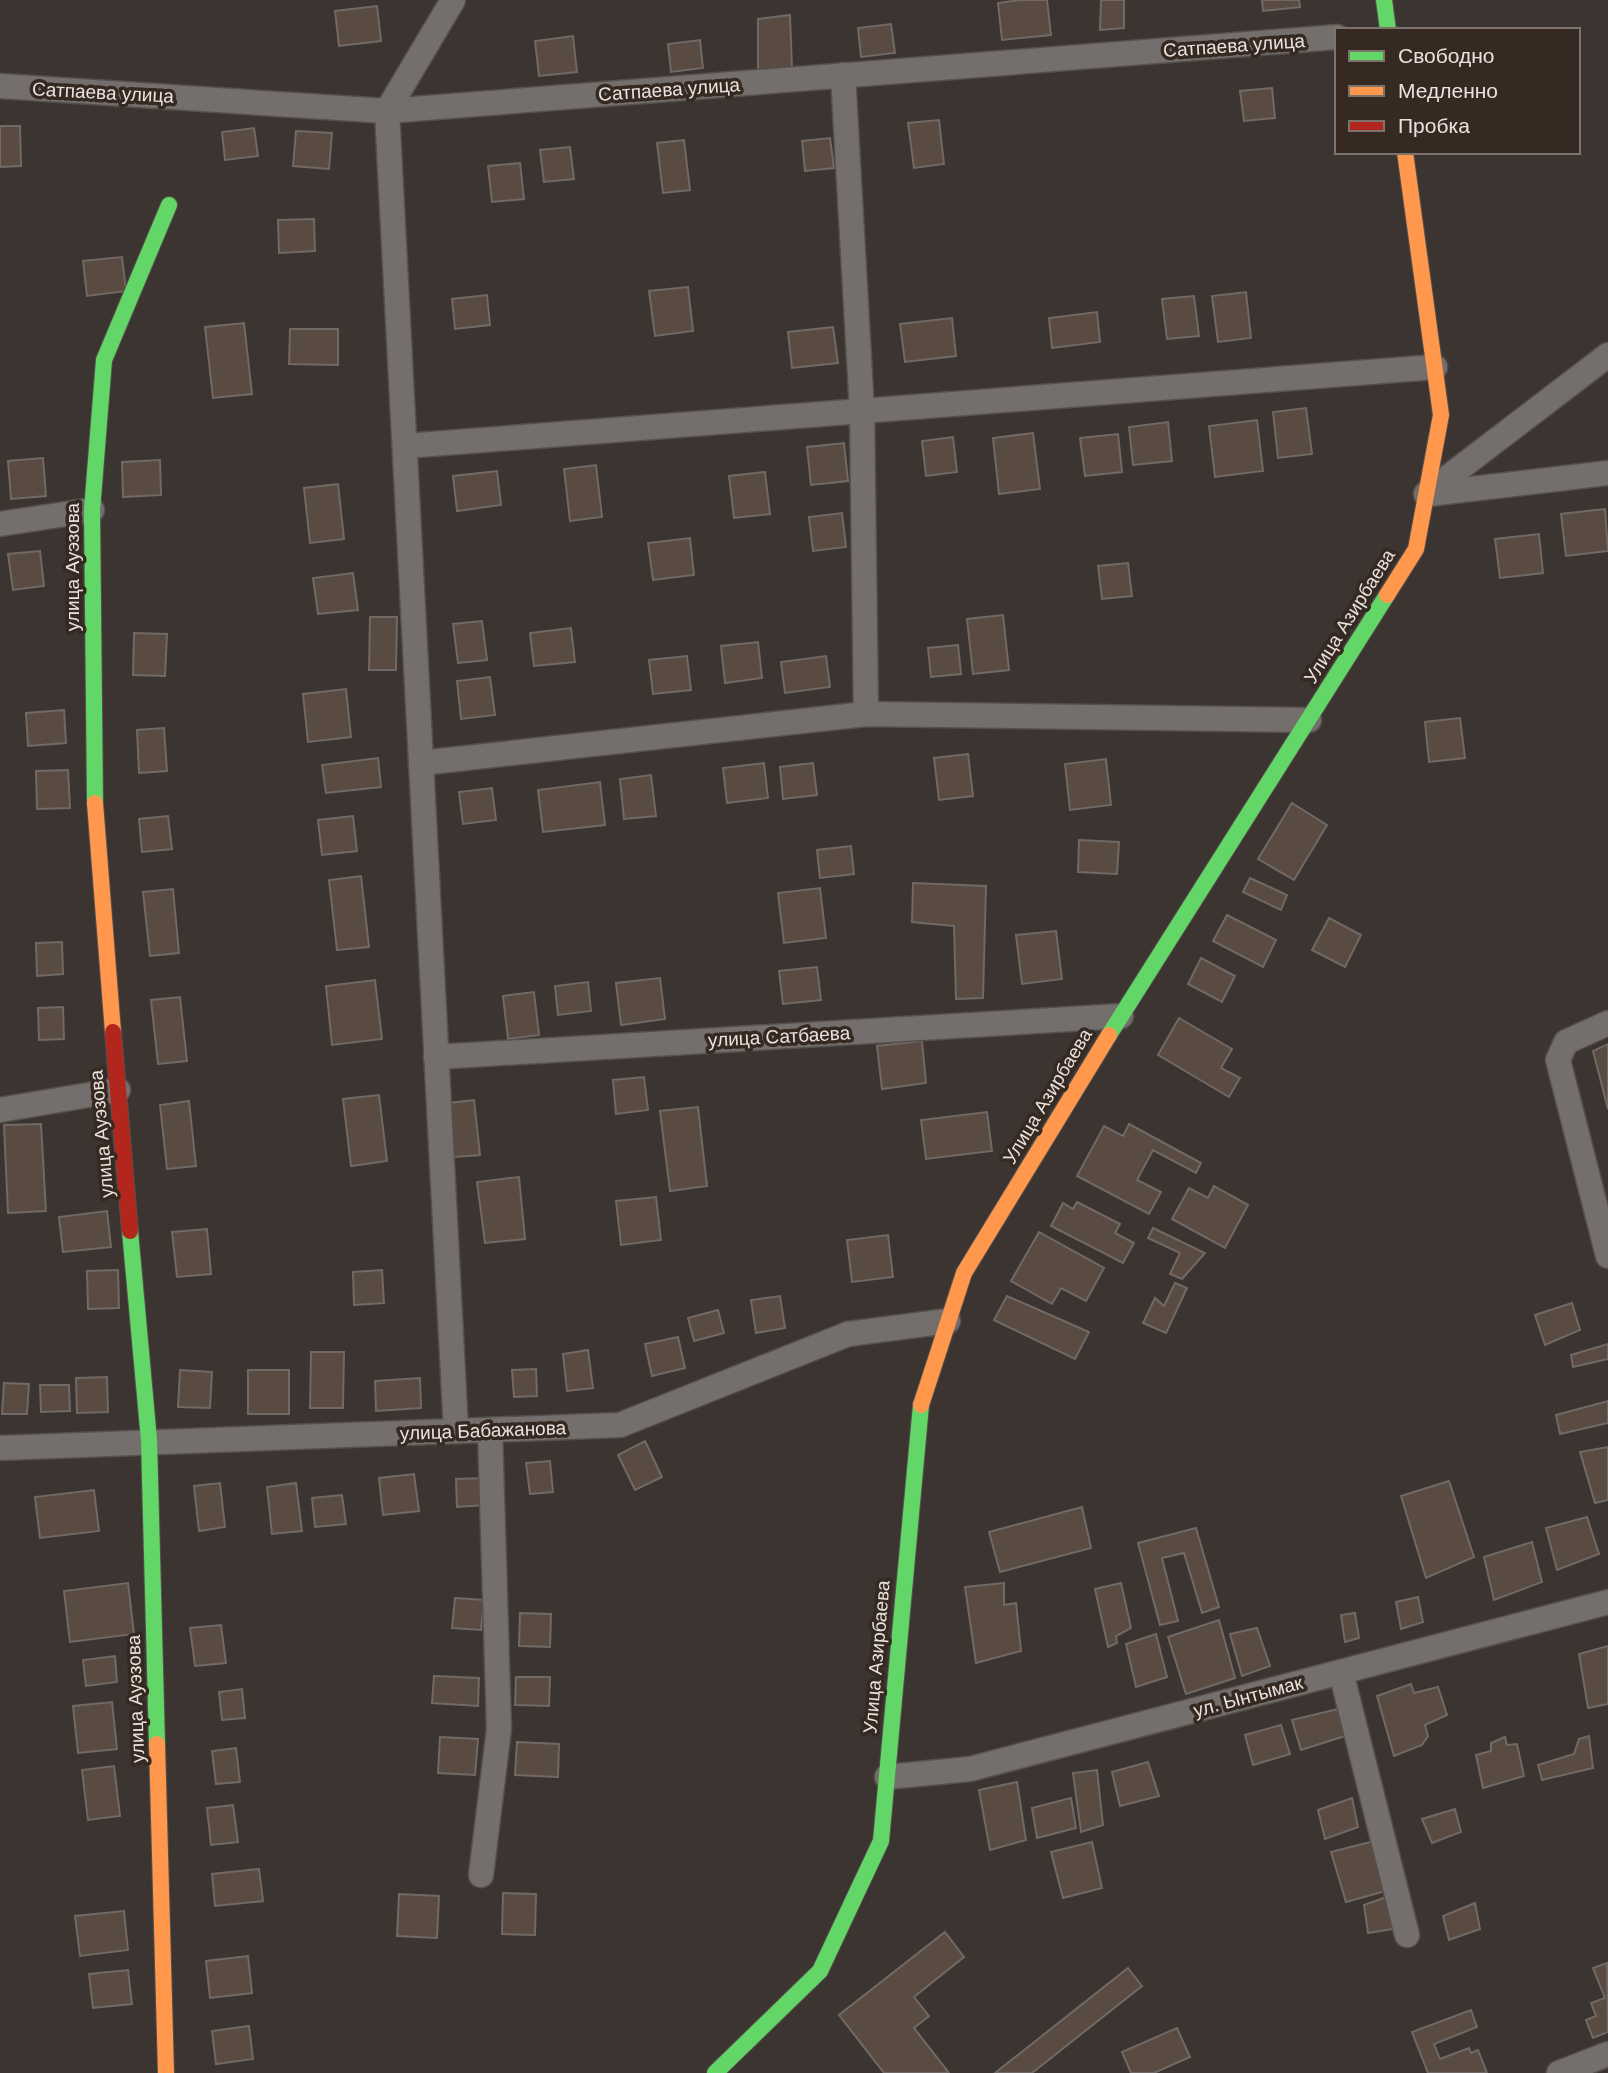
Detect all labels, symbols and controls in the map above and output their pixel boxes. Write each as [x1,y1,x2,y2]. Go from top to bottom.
legend [1335,28,1580,154]
street label: Сатпаева улица [1162,30,1306,61]
text: Свободно [1398,44,1495,67]
street label: Сатпаева улица [597,74,741,105]
street label: Сатпаева улица [31,78,175,107]
text: Медленно [1398,79,1498,102]
text: Пробка [1398,114,1470,137]
street label: улица Ауэзова [62,502,83,631]
street label: Улица Азирбаева [1300,545,1399,687]
street label: улица Сатбаева [707,1022,851,1051]
street label: Улица Азирбаева [999,1025,1096,1168]
street label: улица Ауэзова [85,1069,118,1199]
street label: улица Бабажанова [400,1417,567,1444]
street label: Улица Азирбаева [859,1579,894,1735]
street label: улица Ауэзова [123,1634,148,1763]
street label: ул. Ынтымак [1191,1672,1306,1721]

